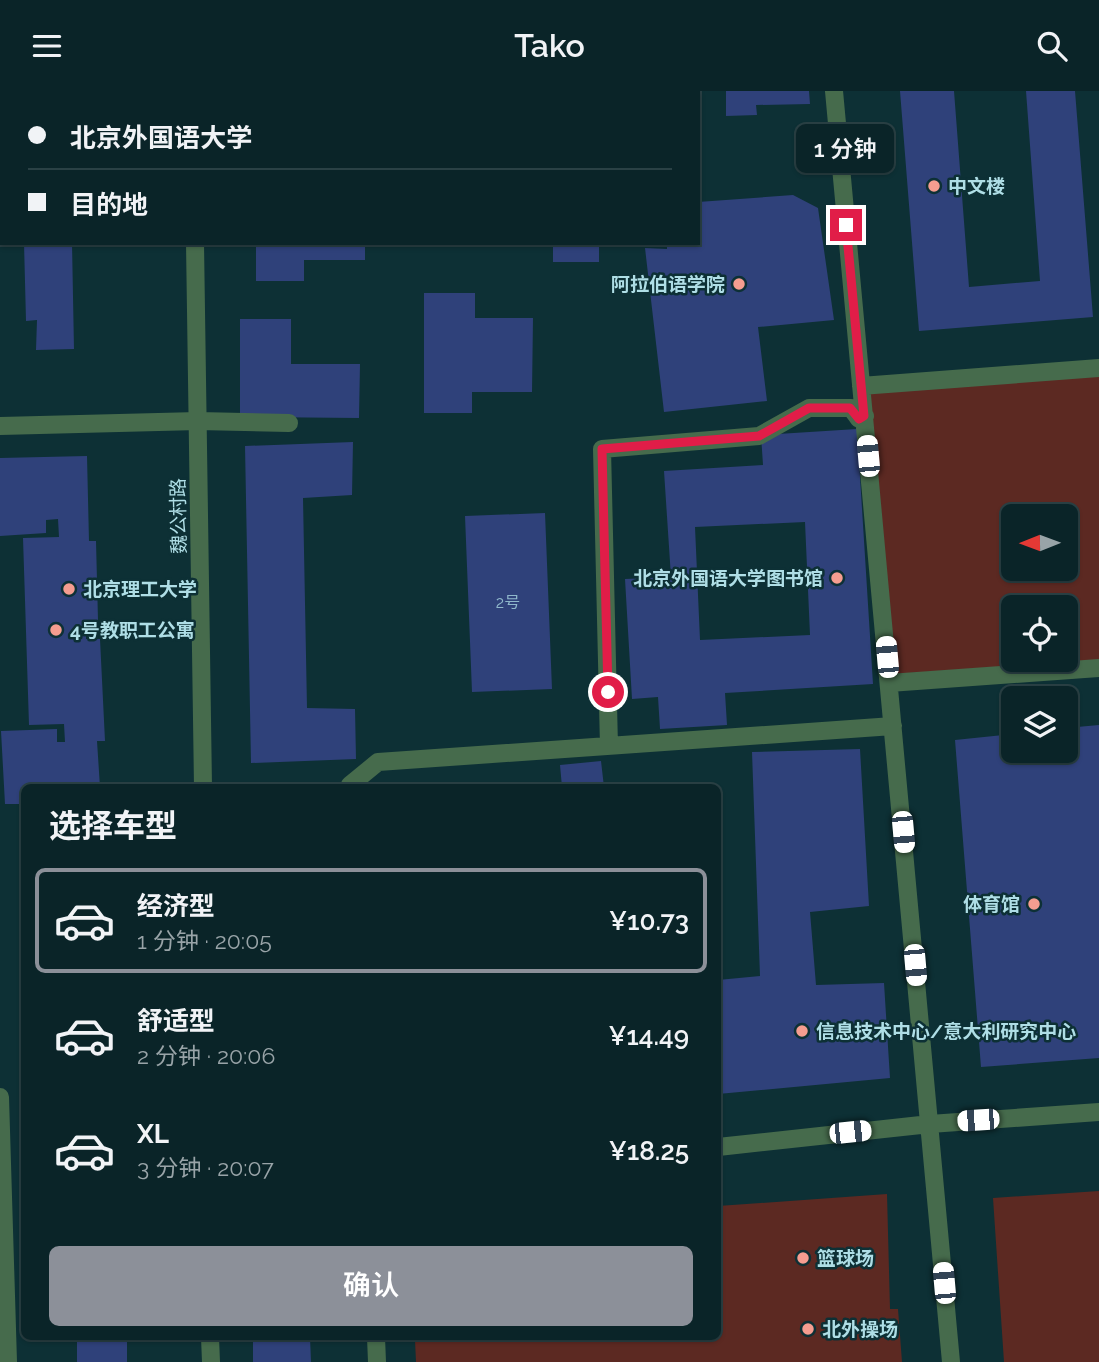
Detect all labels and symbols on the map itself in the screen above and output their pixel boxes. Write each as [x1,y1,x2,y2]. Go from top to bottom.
callout: 1 分钟 [797,123,895,173]
place label: 中文楼 [948,175,1005,197]
marker: 中文楼 [926,178,942,194]
route end [830,209,862,241]
place label: 阿拉伯语学院 [611,273,725,295]
marker: 阿拉伯语学院 [731,276,747,292]
car [856,434,881,478]
street label: 魏公村路 [166,478,190,554]
north arrow [1001,504,1078,581]
place label: 北京外国语大学图书馆 [633,567,823,589]
marker: 北京外国语大学图书馆 [829,570,845,586]
place label: 北京理工大学 [83,578,197,600]
marker: 北京理工大学 [61,581,77,597]
house number: 2号 [496,593,520,612]
place label: 4号教职工公寓 [70,619,195,641]
marker: 4号教职工公寓 [48,622,64,638]
car [875,635,900,679]
route start [592,676,624,708]
car [891,810,916,854]
place label: 体育馆 [963,893,1020,915]
marker: 体育馆 [1026,896,1042,912]
car [903,943,928,987]
place label: 信息技术中心/意大利研究中心 [816,1020,1076,1042]
marker: 信息技术中心/意大利研究中心 [794,1023,810,1039]
car [957,1108,1000,1132]
car [829,1119,872,1145]
place label: 篮球场 [817,1247,874,1269]
marker: 篮球场 [795,1250,811,1266]
car [932,1261,957,1305]
place label: 北外操场 [822,1318,898,1340]
marker: 北外操场 [800,1321,816,1337]

